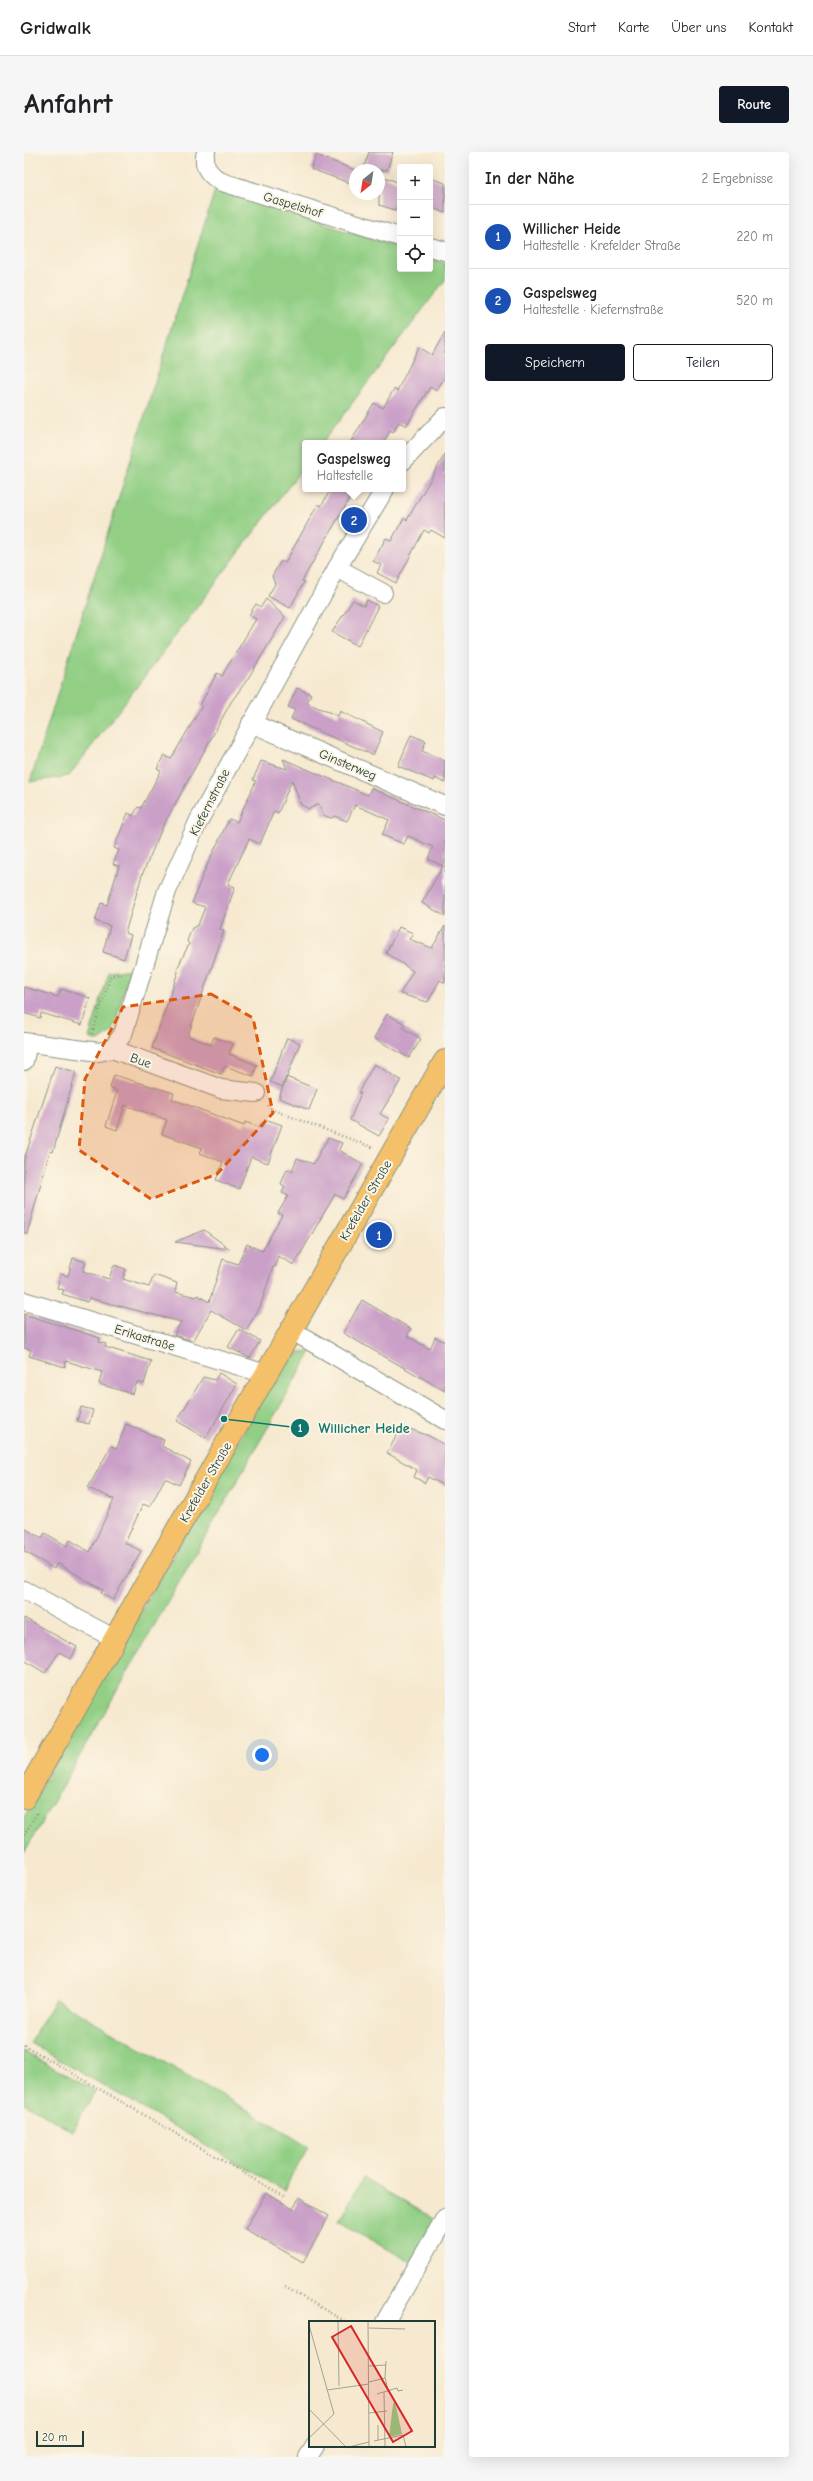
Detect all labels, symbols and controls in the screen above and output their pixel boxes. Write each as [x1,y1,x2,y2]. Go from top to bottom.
text: Gridwalk [20,17,91,39]
text: Start [568,19,596,36]
text: Karte [618,19,649,36]
text: Über uns [671,19,726,36]
text: Kontakt [748,19,793,36]
button: Route [719,86,789,123]
text: Anfahrt [24,88,113,120]
north arrow [349,164,385,200]
map controls [397,164,433,272]
button: + [397,164,433,200]
text: In der Nähe [485,169,574,188]
text: 2 Ergebnisse [701,171,773,186]
street label: Gaspelshof [262,188,325,221]
button: − [397,200,433,236]
text: Willicher Heide [523,220,621,238]
text: 1 [495,229,501,244]
text: 220 m [736,229,773,244]
button: locate [397,236,433,272]
text: Haltestelle · Krefelder Straße [523,238,680,253]
text: Gaspelsweg [523,284,598,302]
text: 2 [495,293,501,308]
text: 520 m [736,293,773,308]
text: Haltestelle · Kiefernstraße [523,302,663,317]
button: Speichern [485,344,625,381]
button: Teilen [633,344,773,381]
popup [302,440,406,492]
text: Gaspelsweg [317,450,391,468]
text: Haltestelle [317,468,373,483]
pin: 2 [341,505,367,535]
street label: Ginsterweg [317,746,379,783]
street label: Kiefernstraße [186,766,233,838]
street label: Bue [128,1050,154,1071]
street label: Krefelder Straße [336,1157,395,1243]
pin: 1 [366,1220,392,1250]
street label: Erikastraße [113,1321,178,1354]
callout: Willicher Heide [290,1415,417,1441]
text: Willicher Heide [318,1420,410,1437]
text: 1 [298,1421,303,1435]
street label: Krefelder Straße [176,1439,235,1525]
your location [252,1745,272,1765]
inset map [309,2321,435,2447]
scale bar [36,2429,84,2448]
text: 20 m [42,2431,67,2444]

